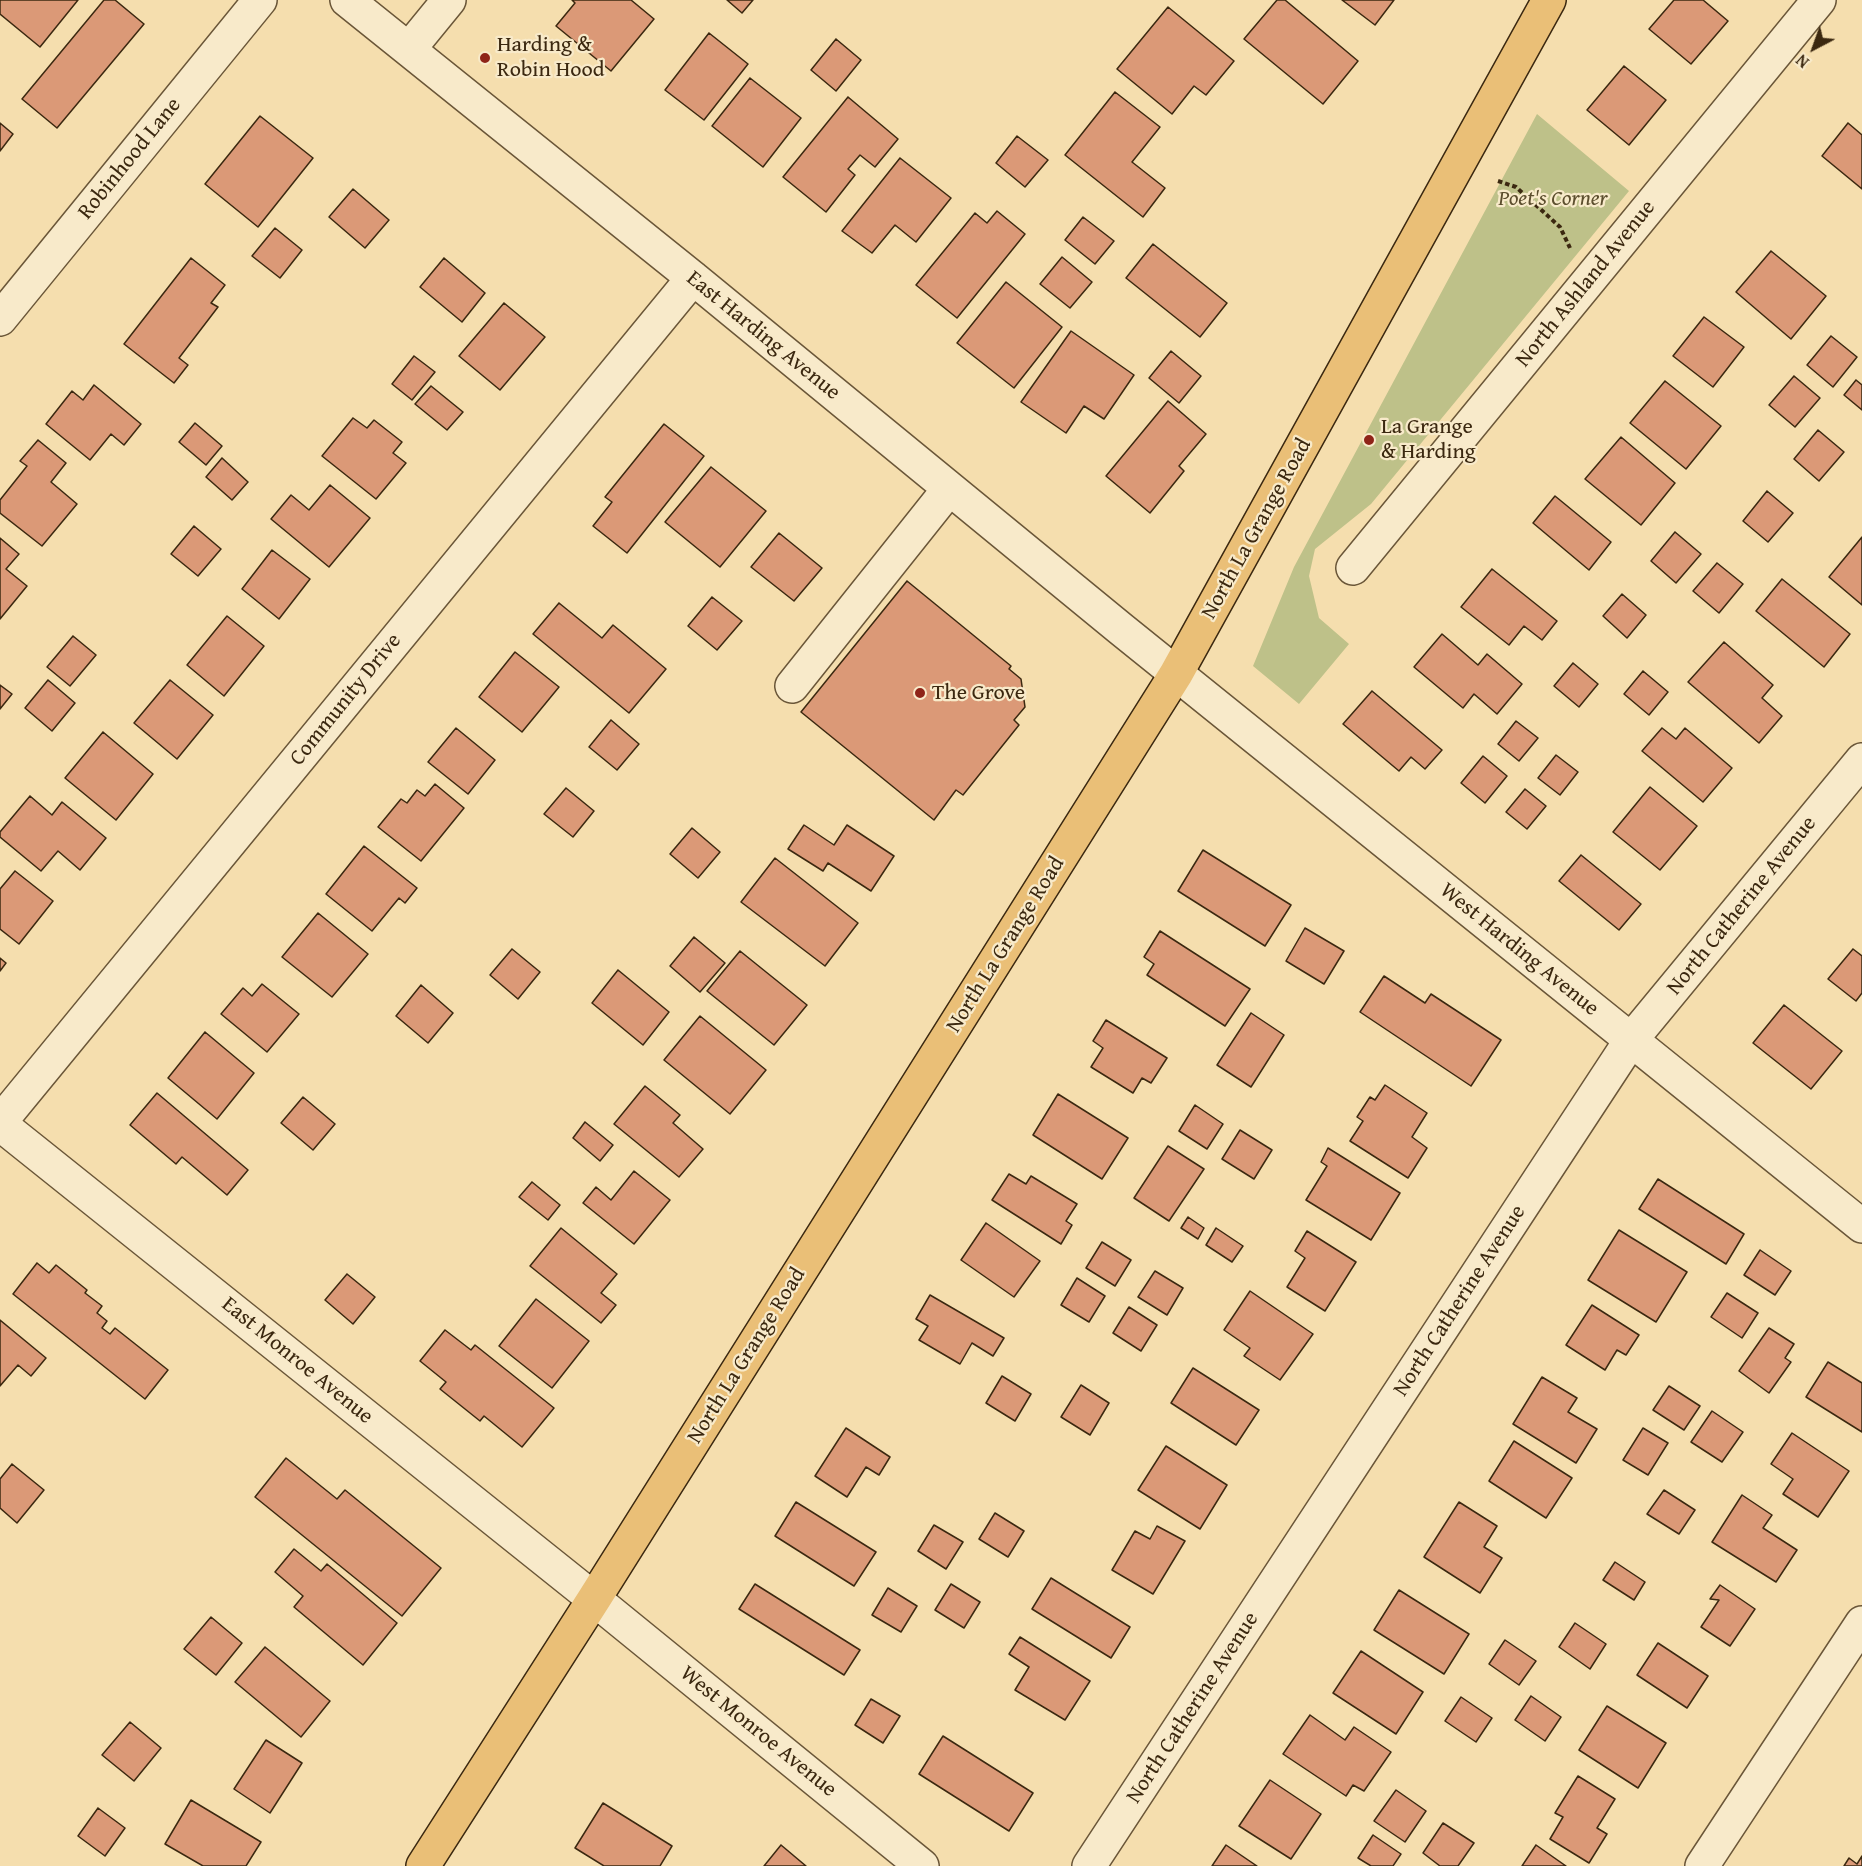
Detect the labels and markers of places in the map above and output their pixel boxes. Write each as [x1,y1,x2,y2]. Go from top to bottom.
place label: Harding & Robin Hood [497,32,604,84]
marker: Harding & Robin Hood [478,51,492,65]
place label: La Grange & Harding [1381,414,1476,466]
marker: La Grange & Harding [1362,433,1376,447]
place label: The Grove [932,680,1025,706]
marker: The Grove [913,686,927,700]

